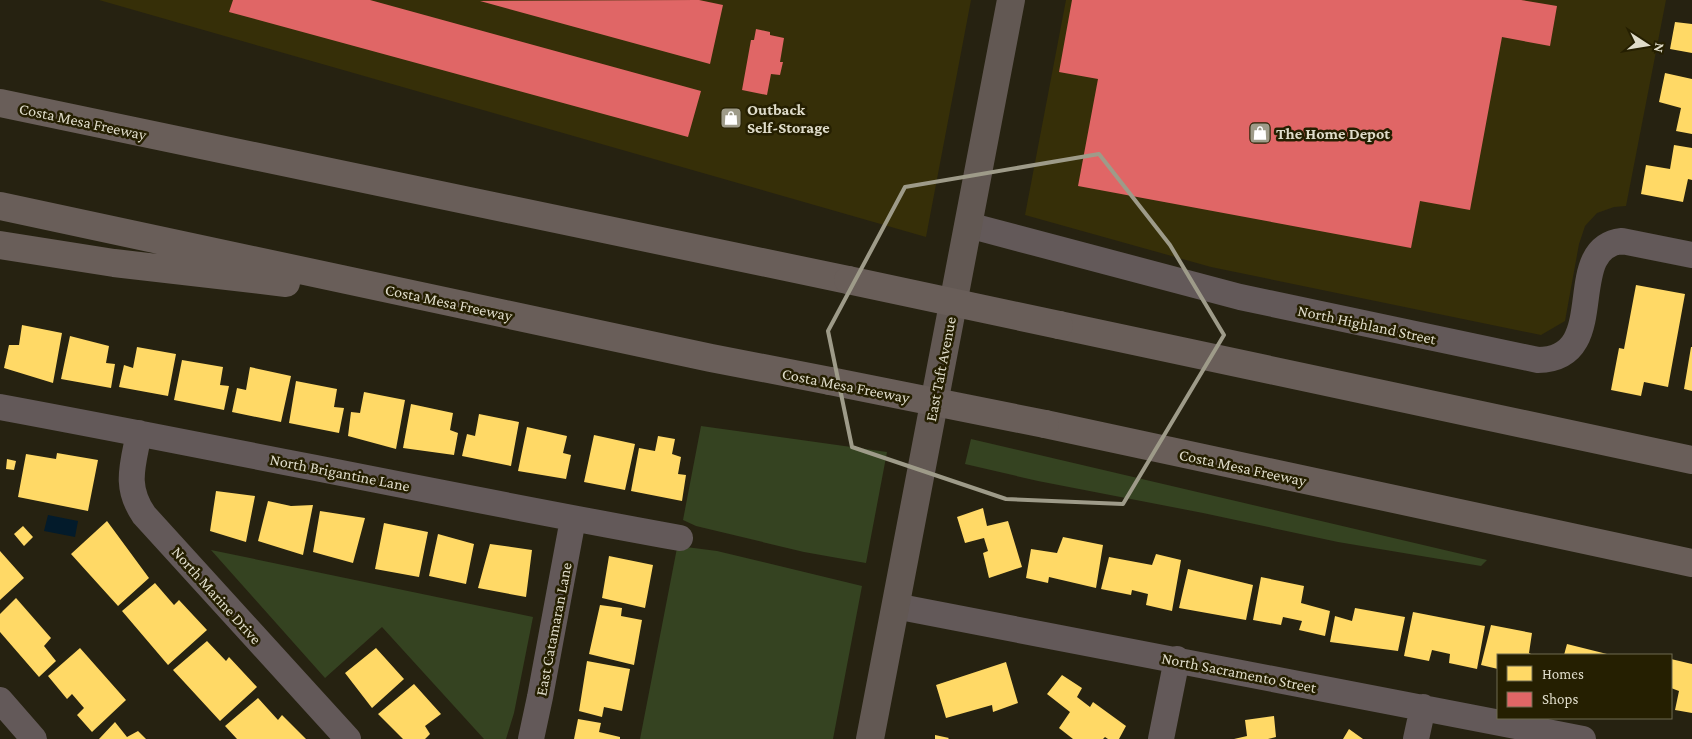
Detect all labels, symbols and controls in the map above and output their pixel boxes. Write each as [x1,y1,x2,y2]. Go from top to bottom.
north arrow [1622,20,1672,70]
text: N [1651,41,1669,54]
street label: Costa Mesa Freeway [17,100,149,144]
place label: Outback Self-Storage [747,101,830,136]
shop icon: Outback Self-Storage [719,106,743,130]
shop icon: The Home Depot [1248,121,1272,145]
place label: The Home Depot [1276,125,1390,142]
street label: Costa Mesa Freeway [383,281,515,325]
street label: North Highland Street [1296,302,1438,349]
street label: East Taft Avenue [922,315,959,423]
street label: Costa Mesa Freeway [780,365,912,407]
street label: Costa Mesa Freeway [1177,446,1309,490]
street label: North Brigantine Lane [268,451,411,495]
street label: North Marine Drive [169,543,265,647]
street label: East Catamaran Lane [532,561,575,697]
street label: North Sacramento Street [1160,649,1318,696]
legend [1497,654,1672,719]
text: Homes [1542,666,1584,682]
text: Shops [1542,691,1578,708]

